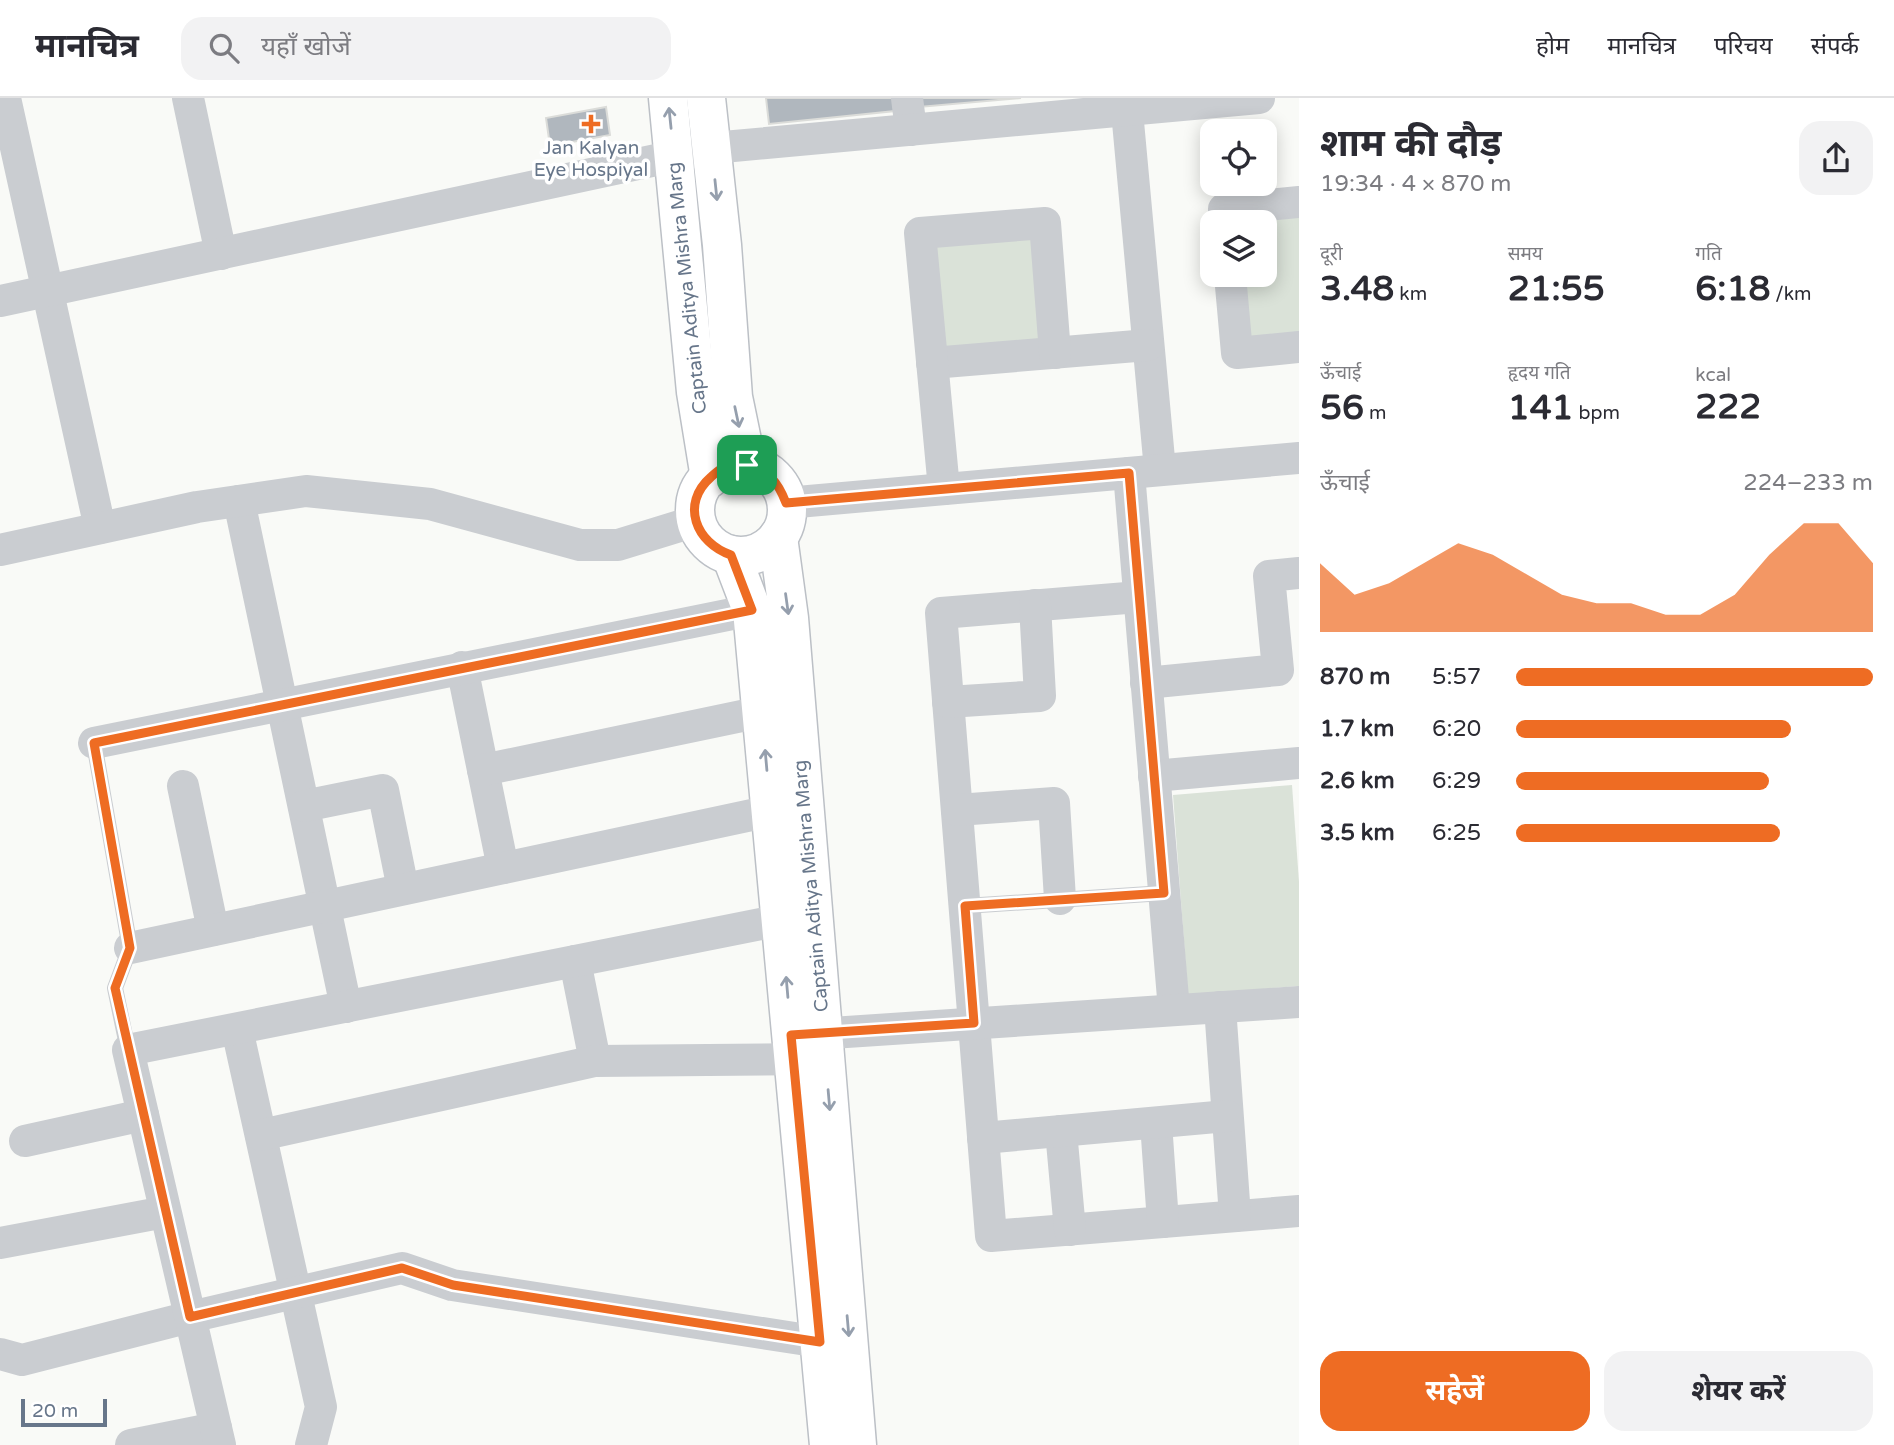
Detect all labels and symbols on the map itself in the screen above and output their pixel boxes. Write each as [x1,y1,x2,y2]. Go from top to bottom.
one-way arrow [663,107,676,130]
marker: Jan Kalyan Eye Hospiyal [581,114,601,134]
place label: Jan Kalyan Eye Hospiyal [534,137,648,181]
street label: Captain Aditya Mishra Marg [663,161,711,415]
one-way arrow [710,178,723,201]
one-way arrow [730,405,744,428]
pin [717,435,777,495]
one-way arrow [781,592,794,615]
one-way arrow [759,749,772,772]
street label: Captain Aditya Mishra Marg [789,759,833,1013]
one-way arrow [780,976,793,998]
one-way arrow [823,1088,836,1110]
one-way arrow [842,1315,855,1337]
scale bar [21,1396,107,1428]

